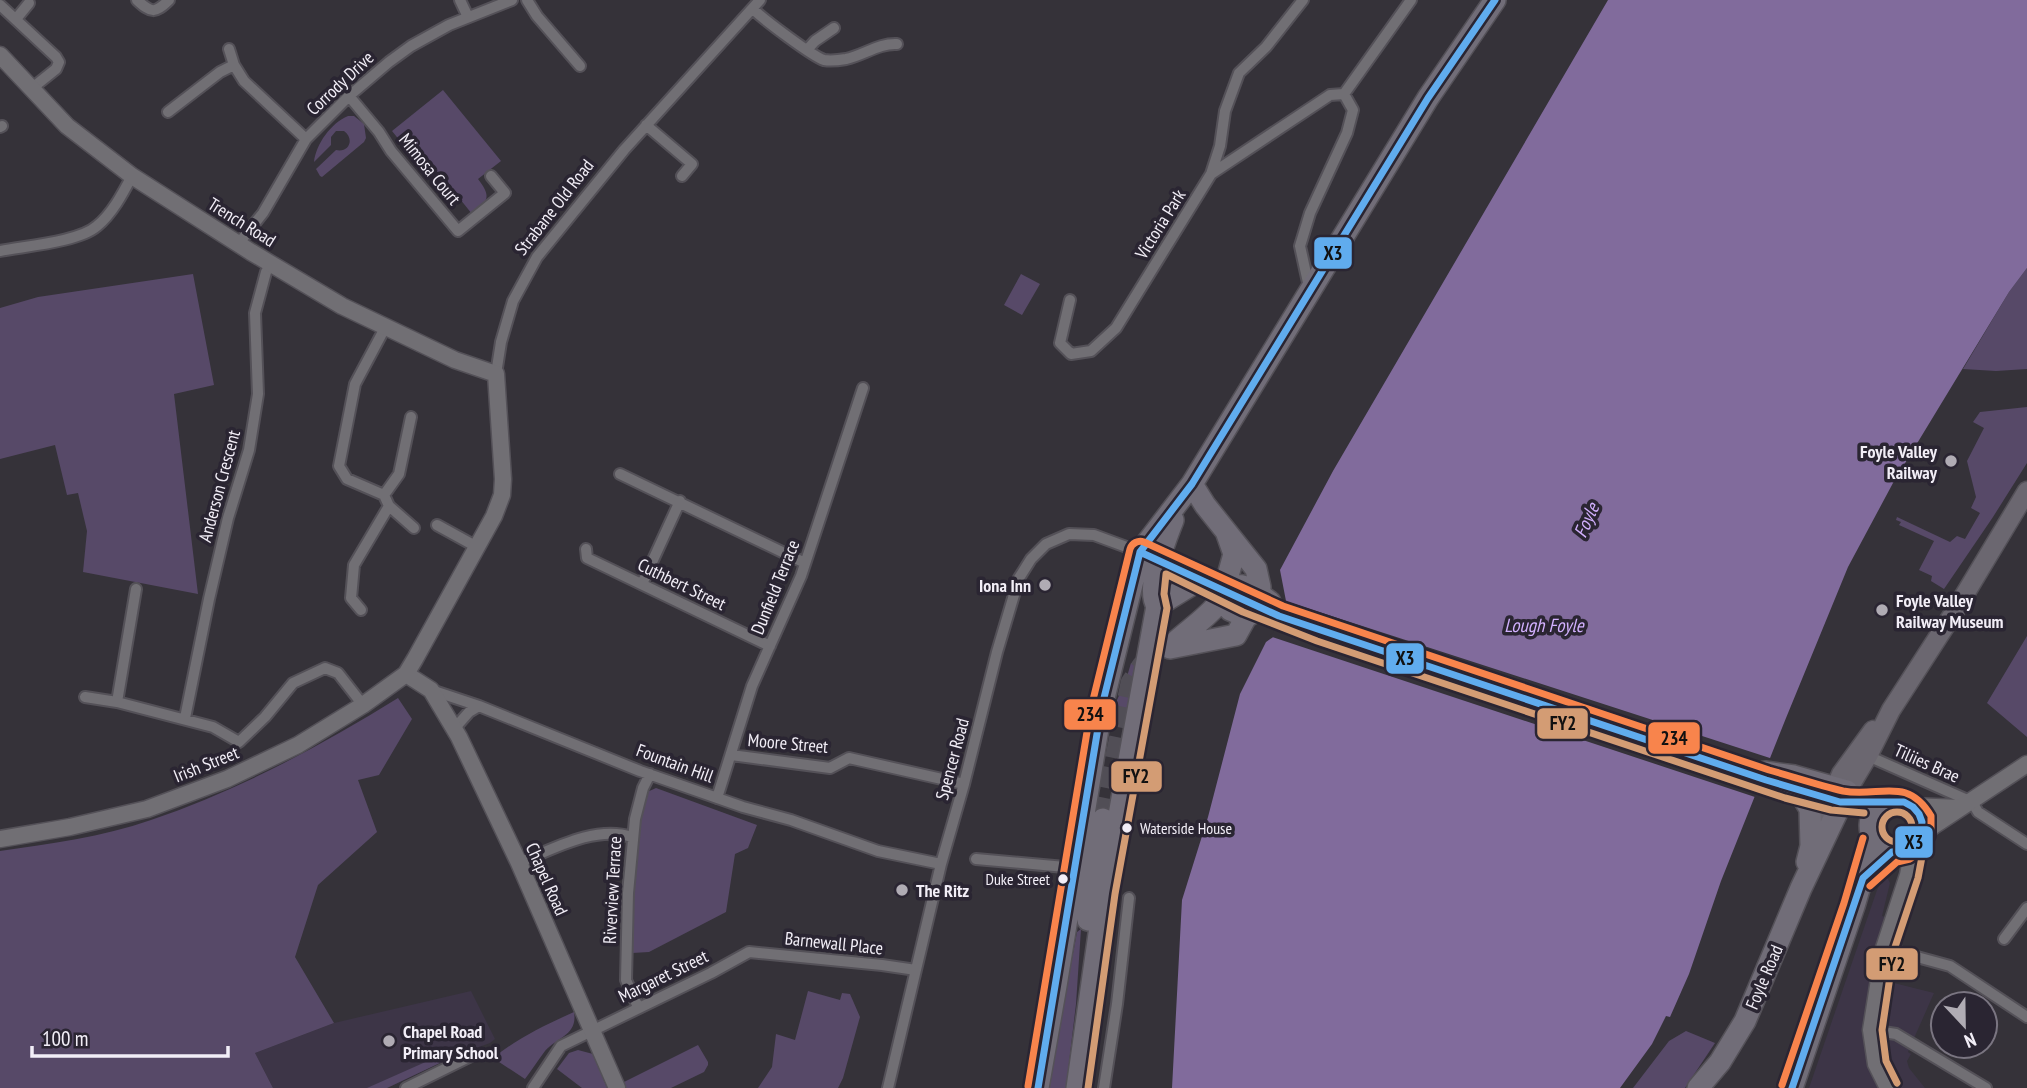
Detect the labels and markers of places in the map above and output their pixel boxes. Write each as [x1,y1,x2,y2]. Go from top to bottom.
place label: Foyle Valley Railway [1860,440,1938,484]
marker: Foyle Valley Railway [1943,453,1959,469]
place label: Iona Inn [979,574,1031,597]
marker: Iona Inn [1037,577,1053,593]
place label: Foyle Valley Railway Museum [1896,589,2003,633]
marker: Foyle Valley Railway Museum [1874,602,1890,618]
place label: Waterside House [1140,818,1232,838]
marker: Waterside House [1120,821,1134,835]
place label: Duke Street [985,869,1051,889]
marker: Duke Street [1056,872,1070,886]
place label: The Ritz [916,879,969,902]
marker: The Ritz [894,882,910,898]
place label: Chapel Road Primary School [403,1020,499,1064]
marker: Chapel Road Primary School [381,1033,397,1049]

